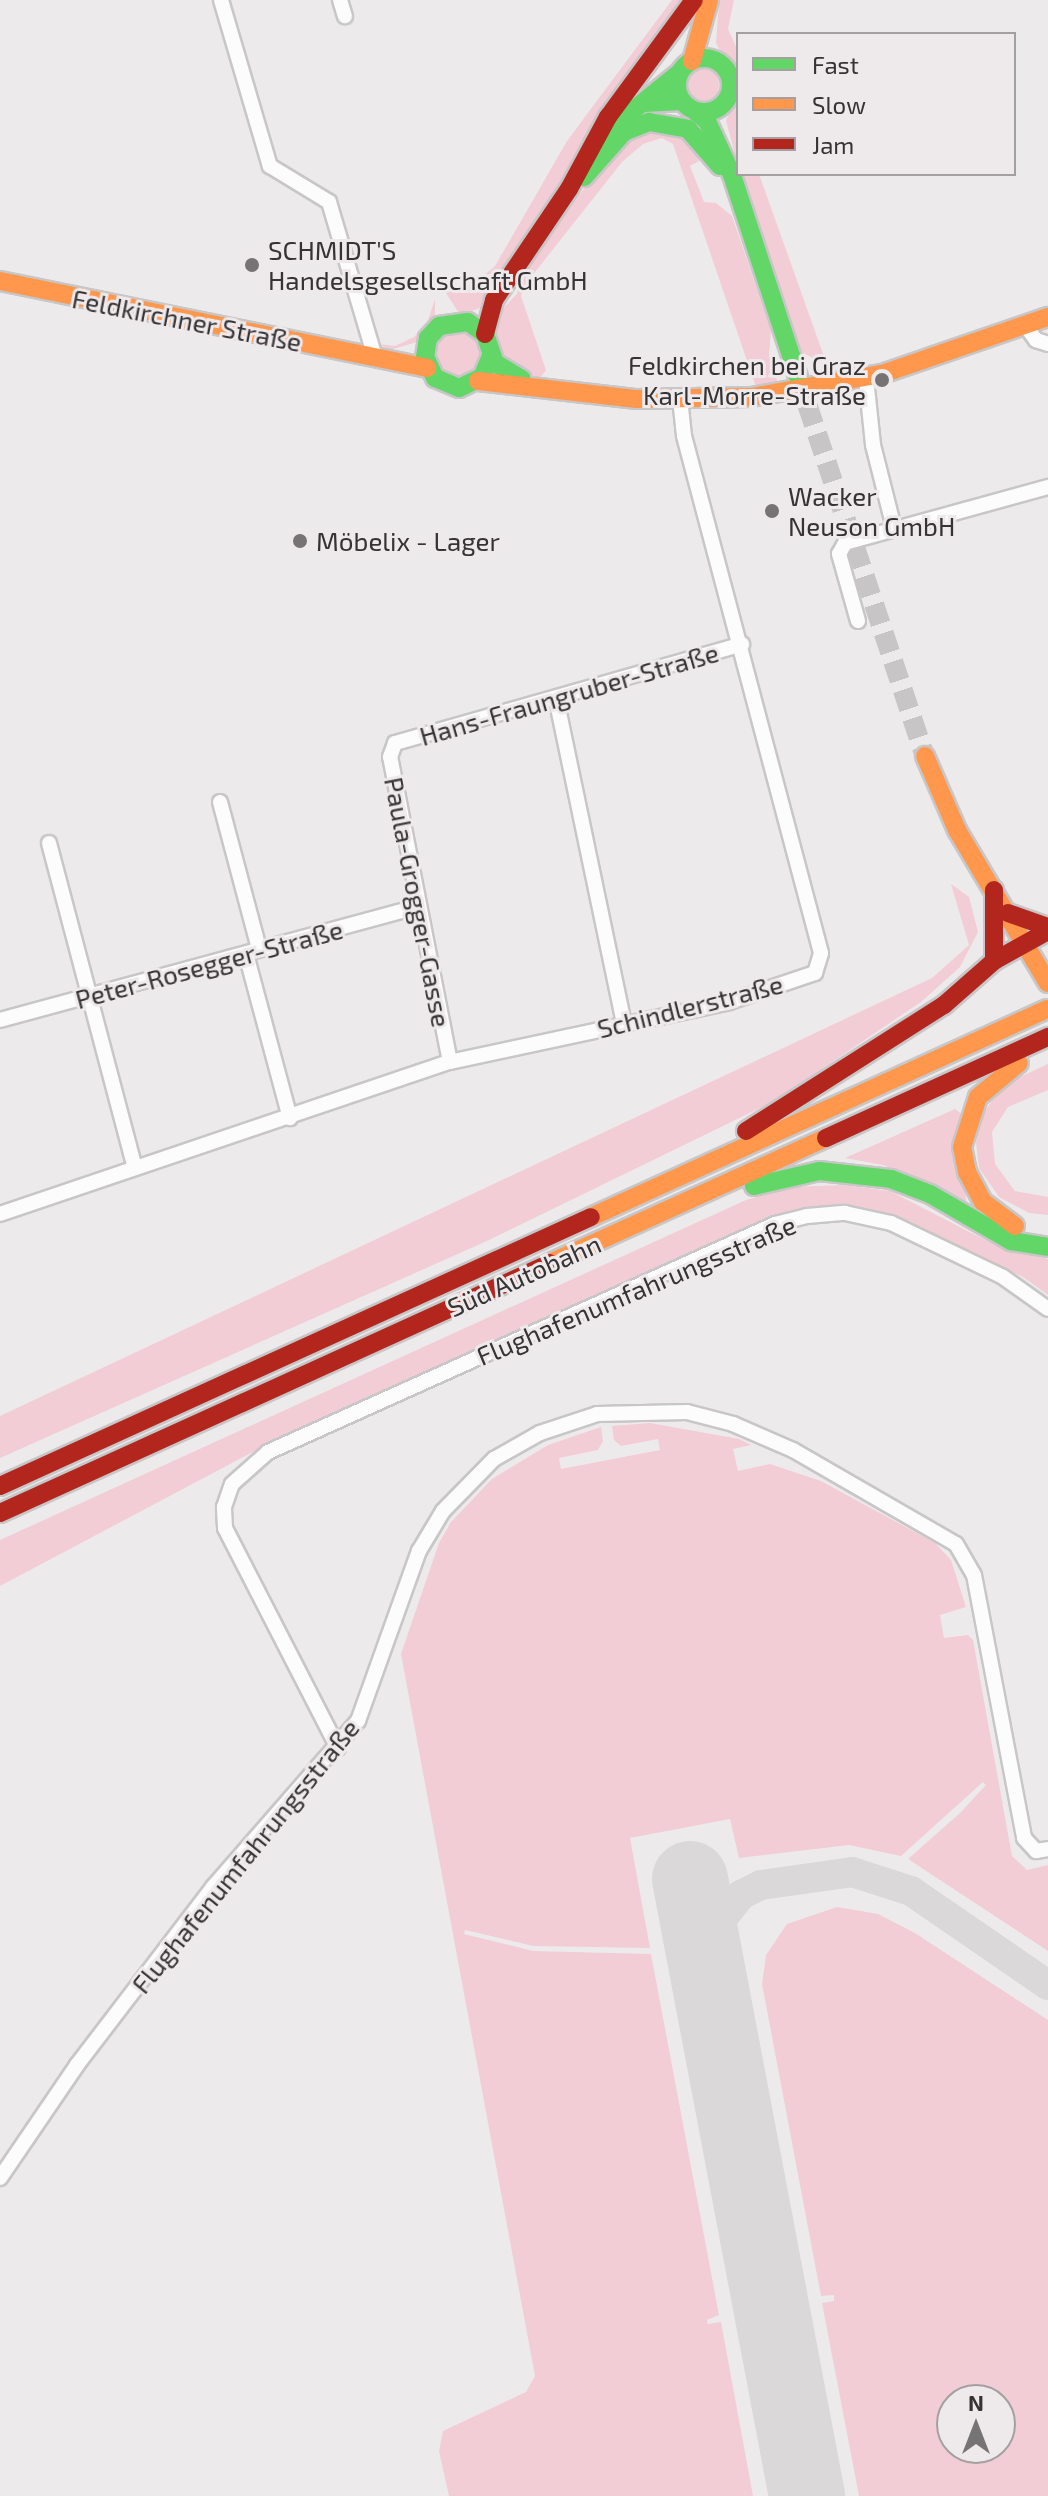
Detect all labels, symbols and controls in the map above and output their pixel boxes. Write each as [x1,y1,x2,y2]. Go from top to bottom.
legend [736,32,1016,176]
text: Fast [812,50,859,79]
text: Slow [812,90,866,119]
text: Jam [812,130,854,159]
place label: SCHMIDT'S Handelsgesellschaft GmbH [268,234,588,296]
marker: SCHMIDT'S Handelsgesellschaft GmbH [243,256,261,274]
street label: Feldkirchner Straße [69,282,305,358]
place label: Feldkirchen bei Graz Karl-Morre-Straße [628,349,866,410]
marker: Feldkirchen bei Graz Karl-Morre-Straße [873,371,891,389]
place label: Wacker Neuson GmbH [788,480,955,542]
marker: Wacker Neuson GmbH [763,502,781,520]
place label: Möbelix - Lager [316,525,500,557]
marker: Möbelix - Lager [291,532,309,550]
street label: Hans-Fraungruber-Straße [416,636,722,752]
street label: Paula-Grogger-Gasse [378,774,458,1030]
street label: Peter-Rosegger-Straße [72,913,346,1015]
street label: Schindlerstraße [594,968,786,1044]
street label: Flughafenumfahrungsstraße [472,1209,800,1371]
street label: Süd Autobahn [442,1227,606,1323]
street label: Flughafenumfahrungsstraße [125,1713,365,1999]
north arrow [936,2384,1016,2464]
text: N [968,2389,984,2415]

